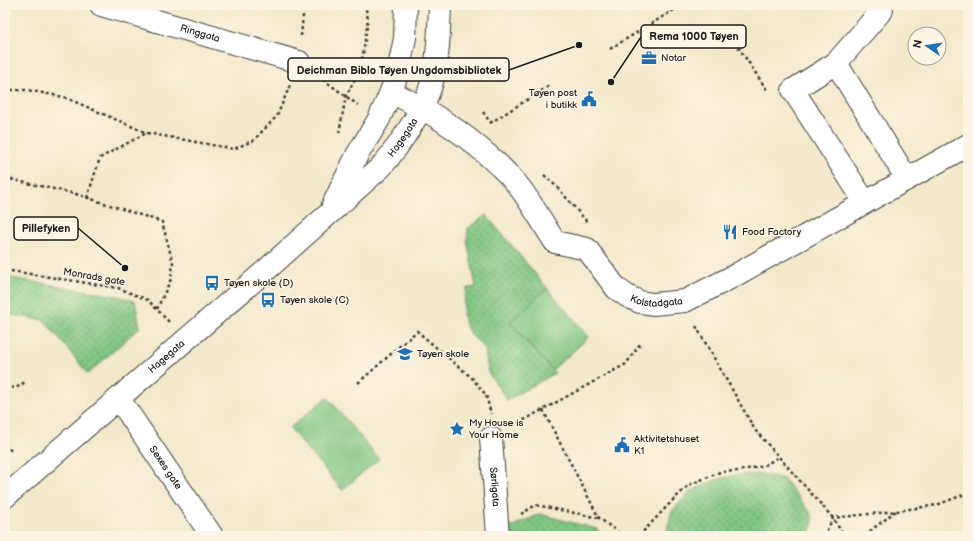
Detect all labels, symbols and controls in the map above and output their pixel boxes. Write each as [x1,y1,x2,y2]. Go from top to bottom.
street label: Ringgata [179,22,222,45]
callout: Rema 1000 Tøyen [641,25,746,48]
north arrow [907,26,947,66]
text: Rema 1000 Tøyen [649,30,739,43]
text: N [910,38,925,49]
office icon: Notar [640,49,658,67]
place label: Notar [661,52,687,64]
callout: Deichman Biblo Tøyen Ungdomsbibliotek [288,58,509,81]
text: Deichman Biblo Tøyen Ungdomsbibliotek [297,64,502,77]
place label: Tøyen post i butikk [529,87,577,111]
public building icon: Tøyen post i butikk [580,90,598,108]
street label: Hagegata [385,116,421,160]
callout: Pillefyken [14,217,78,240]
text: Pillefyken [22,222,70,235]
restaurant icon: Food Factory [721,223,739,241]
place label: Food Factory [742,226,802,238]
street label: Monrads gate [62,266,126,288]
bus stop icon: Tøyen skole (D) [203,274,221,292]
place label: Tøyen skole (D) [224,277,294,289]
bus stop icon: Tøyen skole (C) [259,291,277,309]
street label: Kolstadgata [628,292,684,310]
place label: Tøyen skole (C) [280,294,349,306]
street label: Hagegata [146,337,188,376]
school or university icon: Tøyen skole [396,345,414,363]
place label: Tøyen skole [417,348,469,360]
place label: My House is Your Home [468,417,524,441]
place icon: My House is Your Home [448,420,466,438]
place label: Aktivitetshuset K1 [634,433,699,457]
public building icon: Aktivitetshuset K1 [613,436,631,454]
street label: Sexes gate [147,444,185,492]
street label: Sørligata [487,467,502,507]

